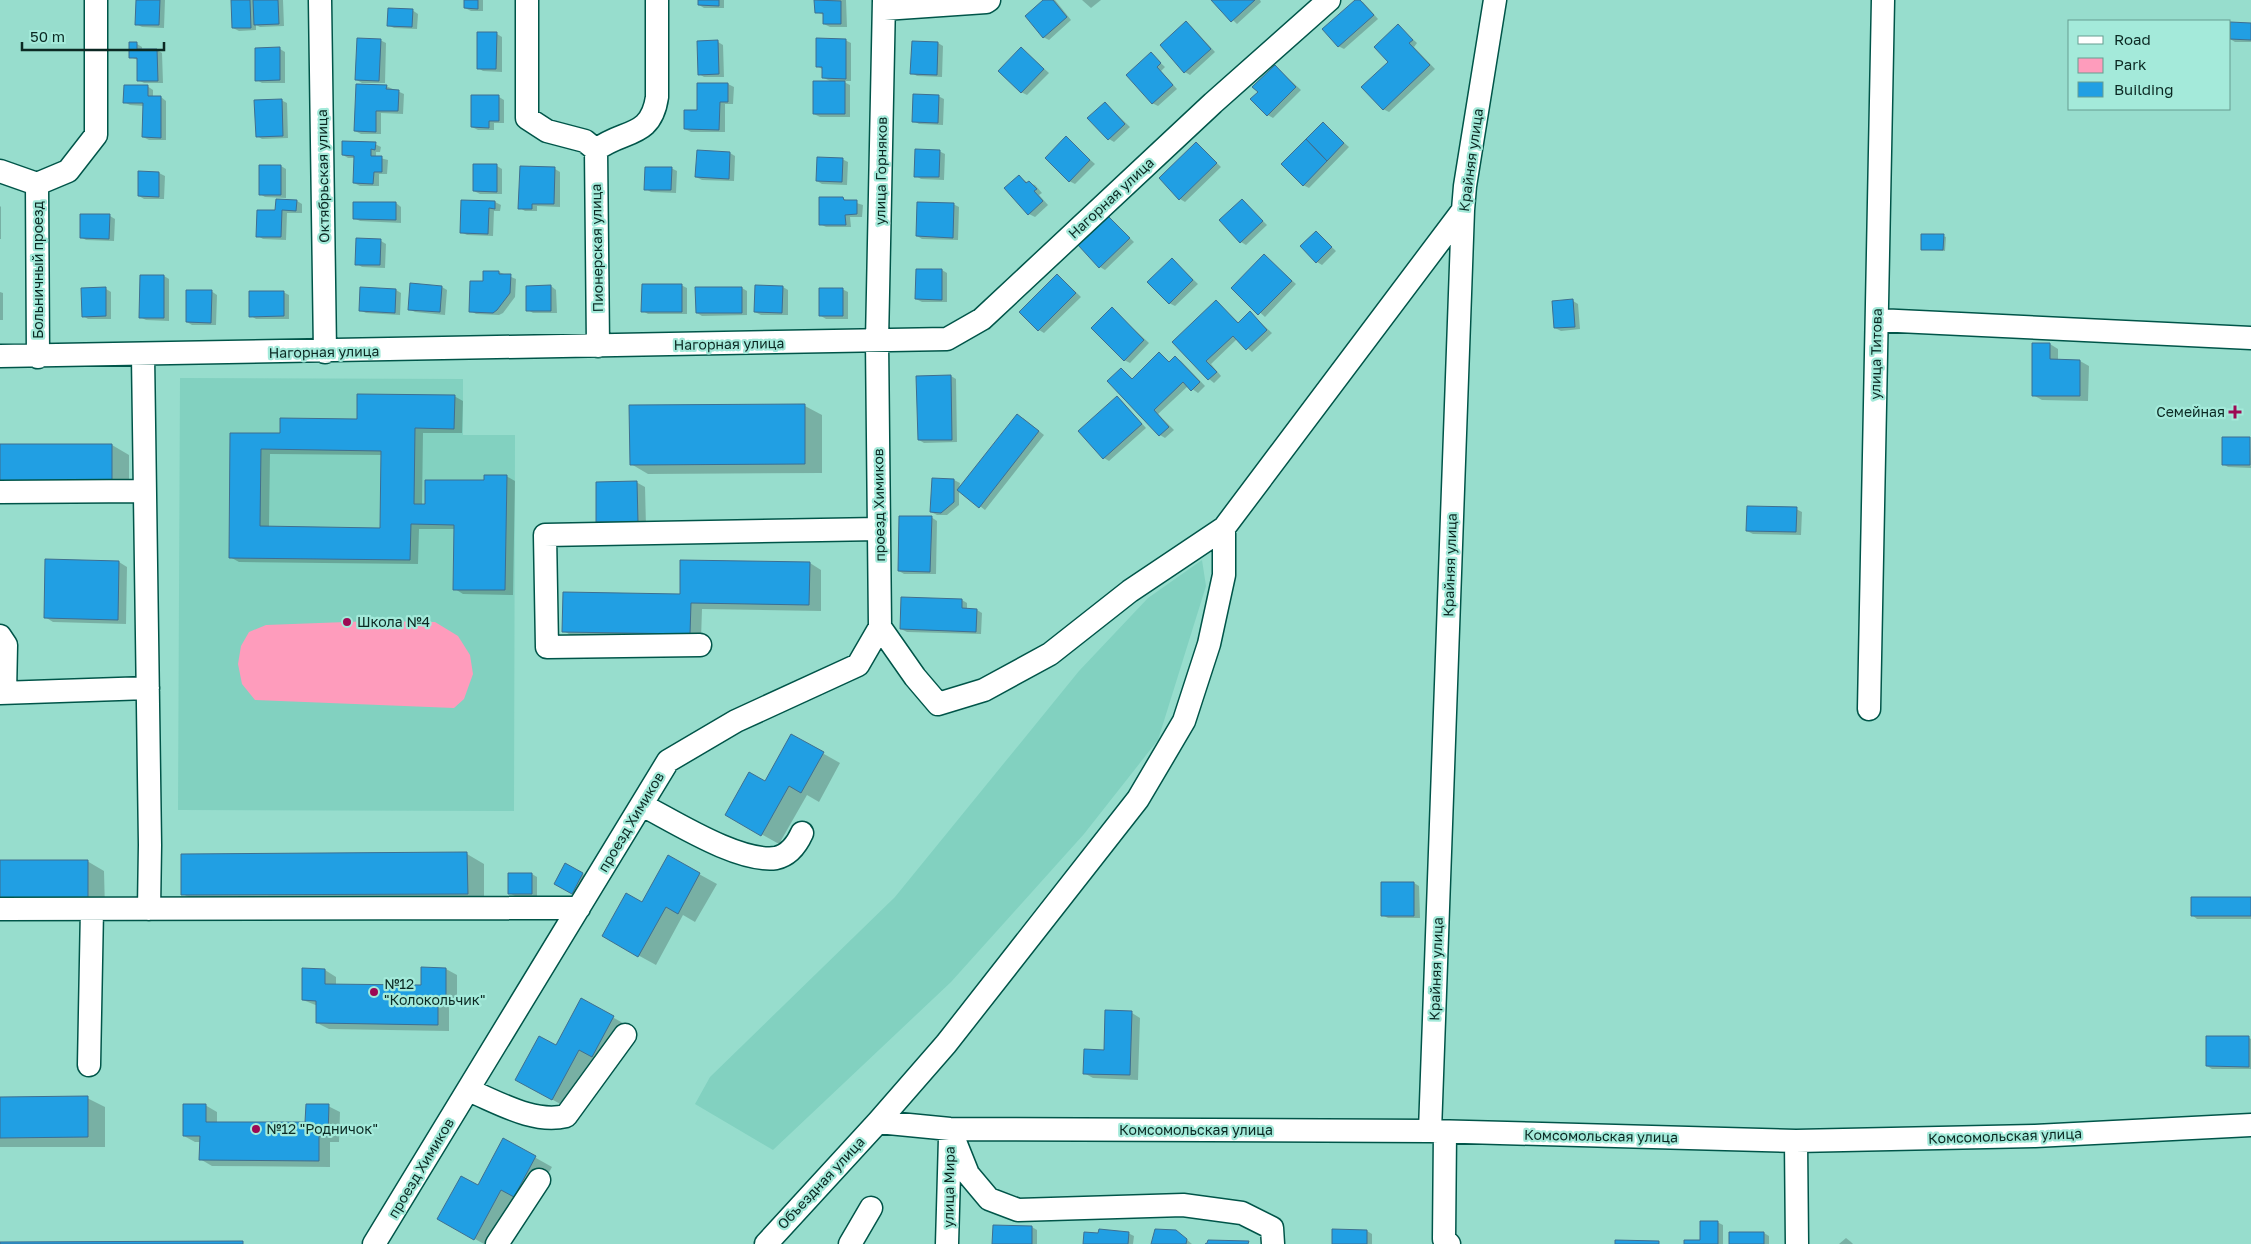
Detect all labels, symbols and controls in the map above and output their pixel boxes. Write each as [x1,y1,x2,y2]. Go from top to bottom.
scale bar [22,20,165,52]
legend [2068,20,2231,110]
text: 50 m [30,27,65,45]
text: Road [2114,30,2151,48]
text: Park [2114,55,2147,73]
text: Building [2114,80,2174,98]
street label: Крайняя улица [1455,107,1486,213]
street label: Октябрьская улица [313,109,332,243]
street label: улица Горняков [871,117,890,225]
street label: Нагорная улица [1064,154,1157,242]
street label: Пионерская улица [587,184,606,312]
street label: Больничный проезд [29,200,46,339]
street label: улица Титова [1866,308,1885,400]
street label: Нагорная улица [673,334,785,353]
street label: Нагорная улица [268,342,380,361]
place label: Семейная [2156,403,2225,420]
marker: Семейная [2229,406,2241,418]
street label: проезд Химиков [869,448,888,562]
street label: Крайняя улица [1439,513,1460,617]
place label: Школа №4 [357,613,430,630]
marker: Школа №4 [341,616,353,628]
street label: проезд Химиков [594,769,667,875]
street label: Крайняя улица [1425,917,1446,1021]
place label: №12 "Колокольчик" [384,975,486,1008]
marker: №12 "Колокольчик" [368,986,380,998]
street label: проезд Химиков [384,1115,457,1221]
place label: №12 "Родничок" [266,1120,378,1137]
street label: Комсомольская улица [1119,1121,1273,1138]
marker: №12 "Родничок" [250,1123,262,1135]
street label: Комсомольская улица [1928,1124,2082,1147]
street label: Комсомольская улица [1524,1126,1678,1145]
street label: Объездная улица [773,1133,868,1232]
street label: улица Мира [939,1146,958,1228]

